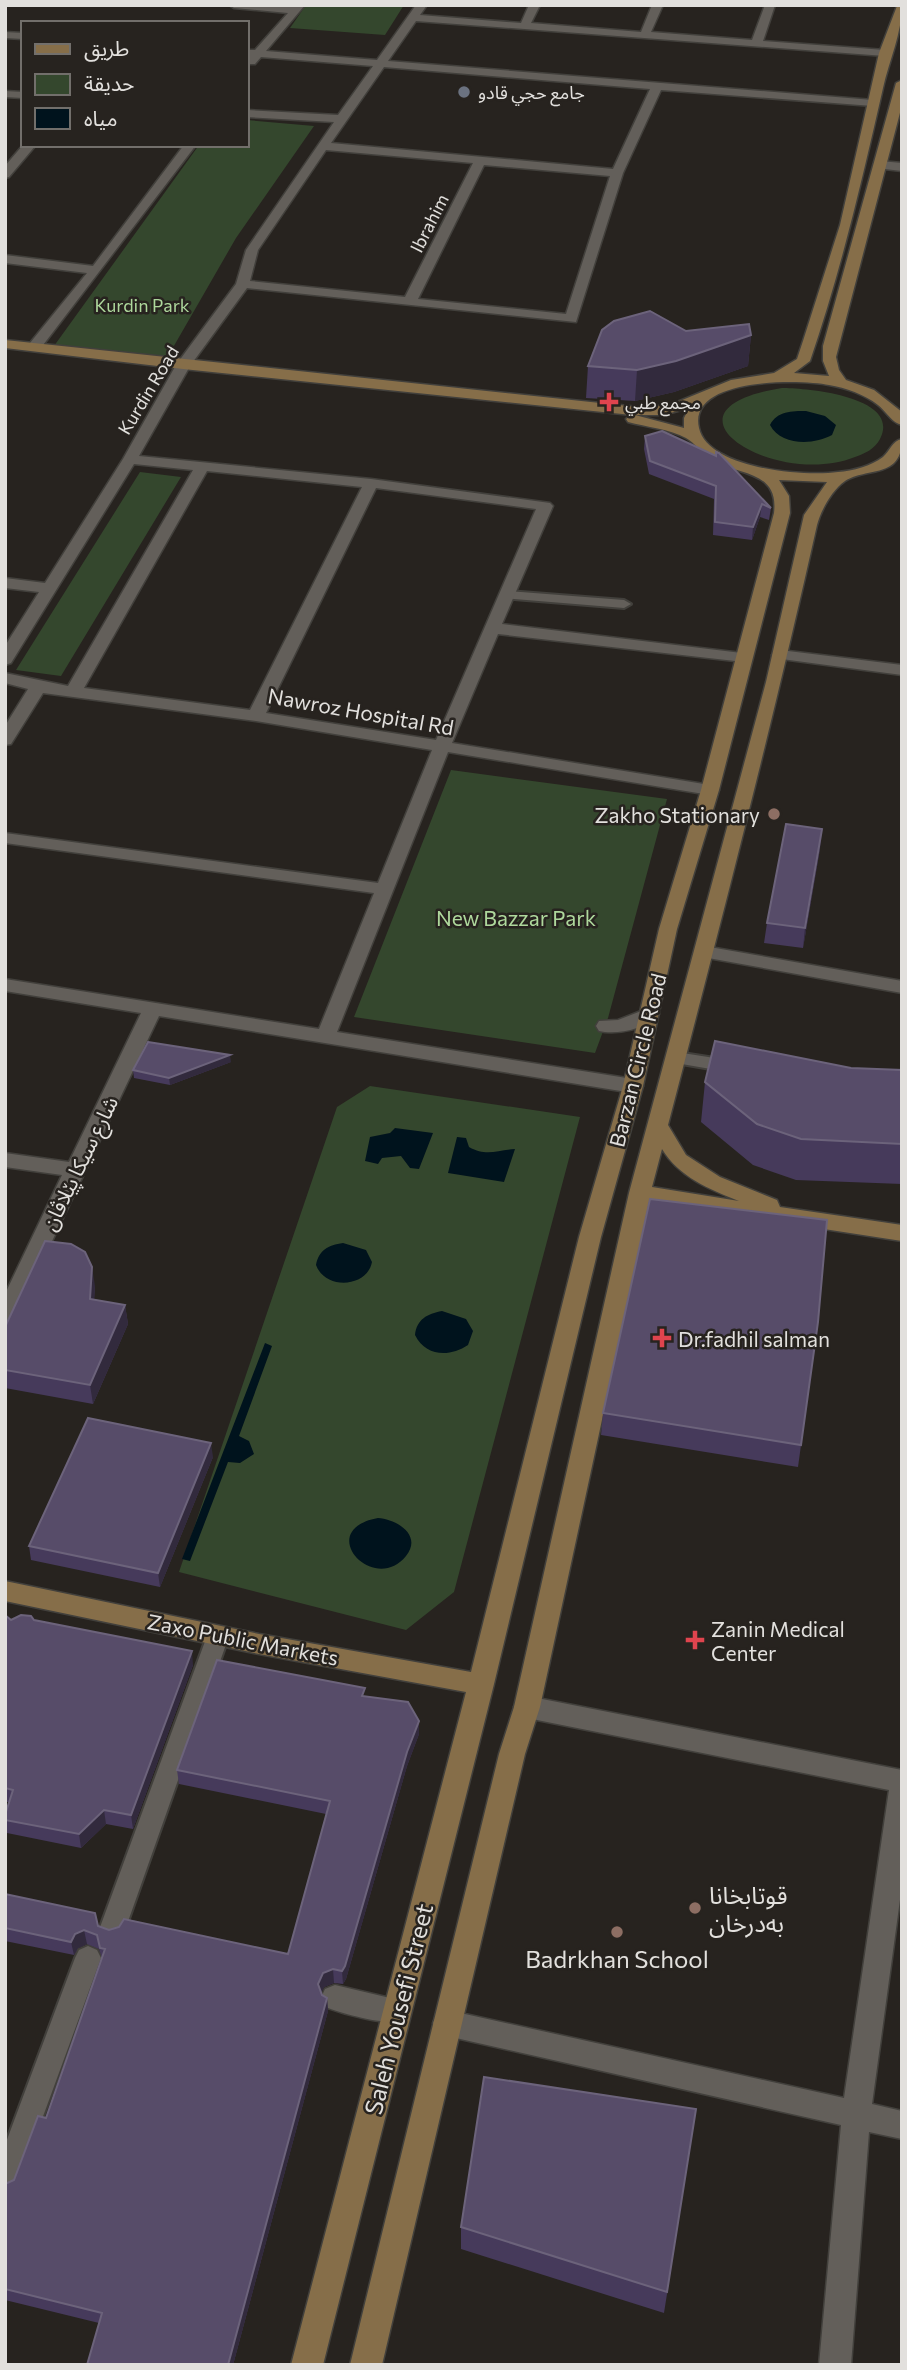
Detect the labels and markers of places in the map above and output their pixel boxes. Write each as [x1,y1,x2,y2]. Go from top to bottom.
place label: جامع حجي قادو [478,81,585,107]
marker: جامع حجي قادو [456,84,472,100]
place label: مجمع طبي [625,391,701,417]
marker: مجمع طبي [599,392,619,412]
place label: Zakho Stationary [594,802,760,827]
marker: Zakho Stationary [766,806,782,822]
place label: Dr.fadhil salman [678,1326,830,1351]
marker: Dr.fadhil salman [652,1328,672,1348]
place label: Zanin Medical Center [711,1616,845,1665]
marker: Zanin Medical Center [685,1630,705,1650]
place label: قوتابخانا به‌درخان [709,1880,787,1938]
marker: قوتابخانا به‌درخان [687,1900,703,1916]
marker: Badrkhan School [609,1924,625,1940]
place label: Badrkhan School [525,1944,709,1973]

